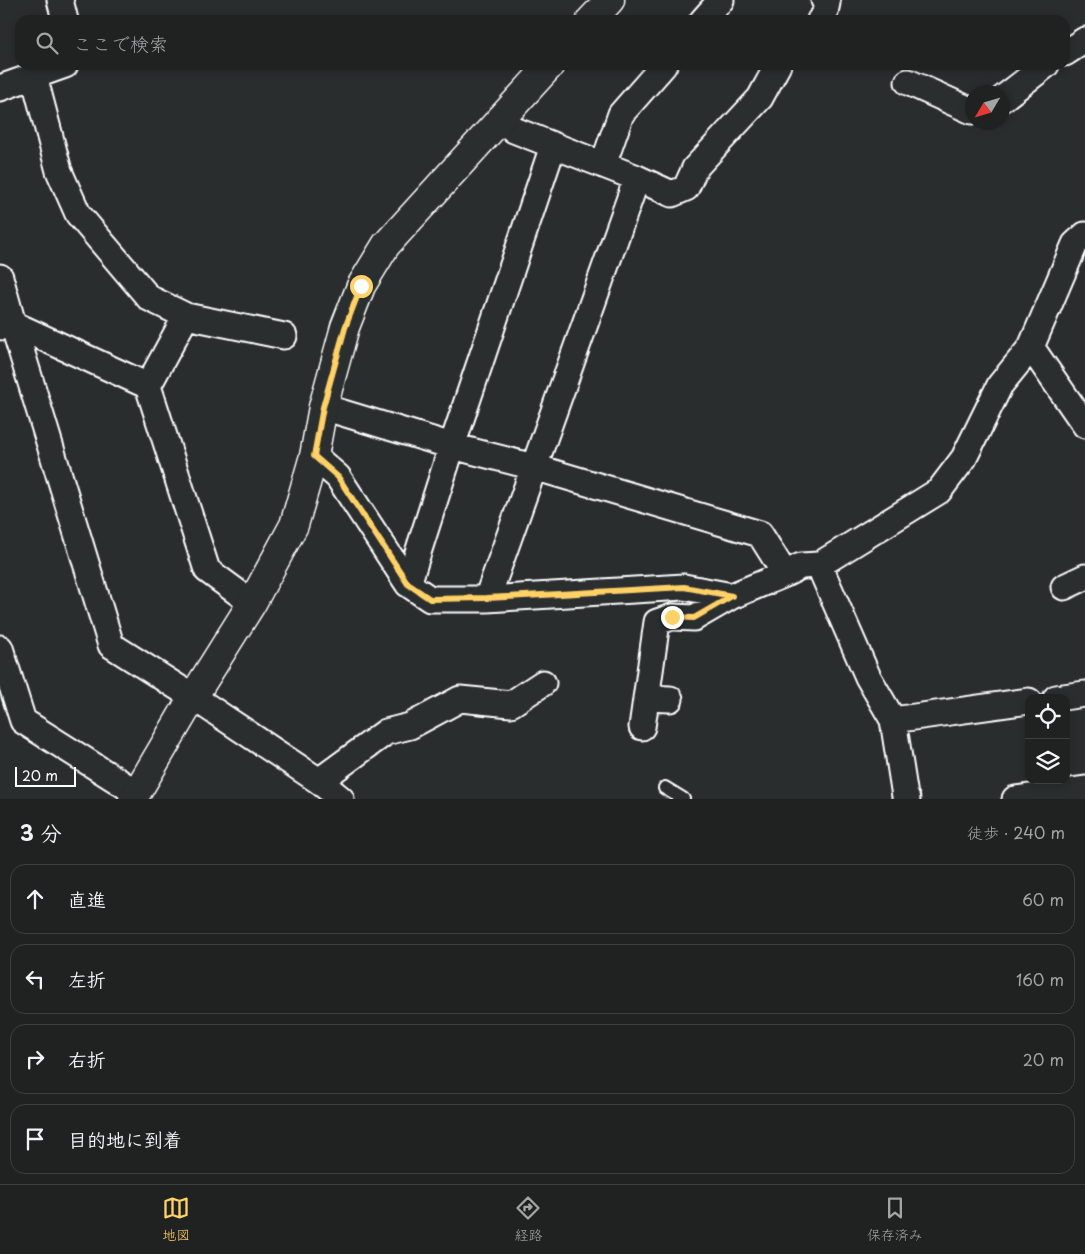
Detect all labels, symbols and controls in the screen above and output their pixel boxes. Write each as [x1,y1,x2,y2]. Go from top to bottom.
search box [15,15,1070,70]
icon: search [33,29,61,57]
text: ここで検索 [73,29,168,57]
north arrow [965,85,1010,130]
route start [350,275,373,298]
route end [661,606,684,629]
map controls [1025,694,1070,784]
button: locate [1025,694,1070,739]
button: layers [1025,739,1070,784]
scale bar [15,764,76,787]
text: 20 m [22,765,58,786]
text: 3 分 [20,816,62,848]
text: 徒歩 · 240 m [967,820,1065,844]
icon: ahead [21,885,49,913]
text: 直進 [68,885,106,913]
text: 60 m [1022,887,1064,911]
icon: left [21,965,49,993]
text: 左折 [68,965,106,993]
text: 160 m [1016,967,1064,991]
icon: right [21,1045,49,1073]
text: 右折 [68,1045,106,1073]
text: 20 m [1023,1047,1064,1071]
icon: arrive [21,1125,49,1153]
text: 目的地に到着 [68,1125,182,1153]
tab: 地図 [162,1194,190,1245]
tab: 経路 [514,1194,542,1245]
tab: 保存済み [867,1194,923,1245]

